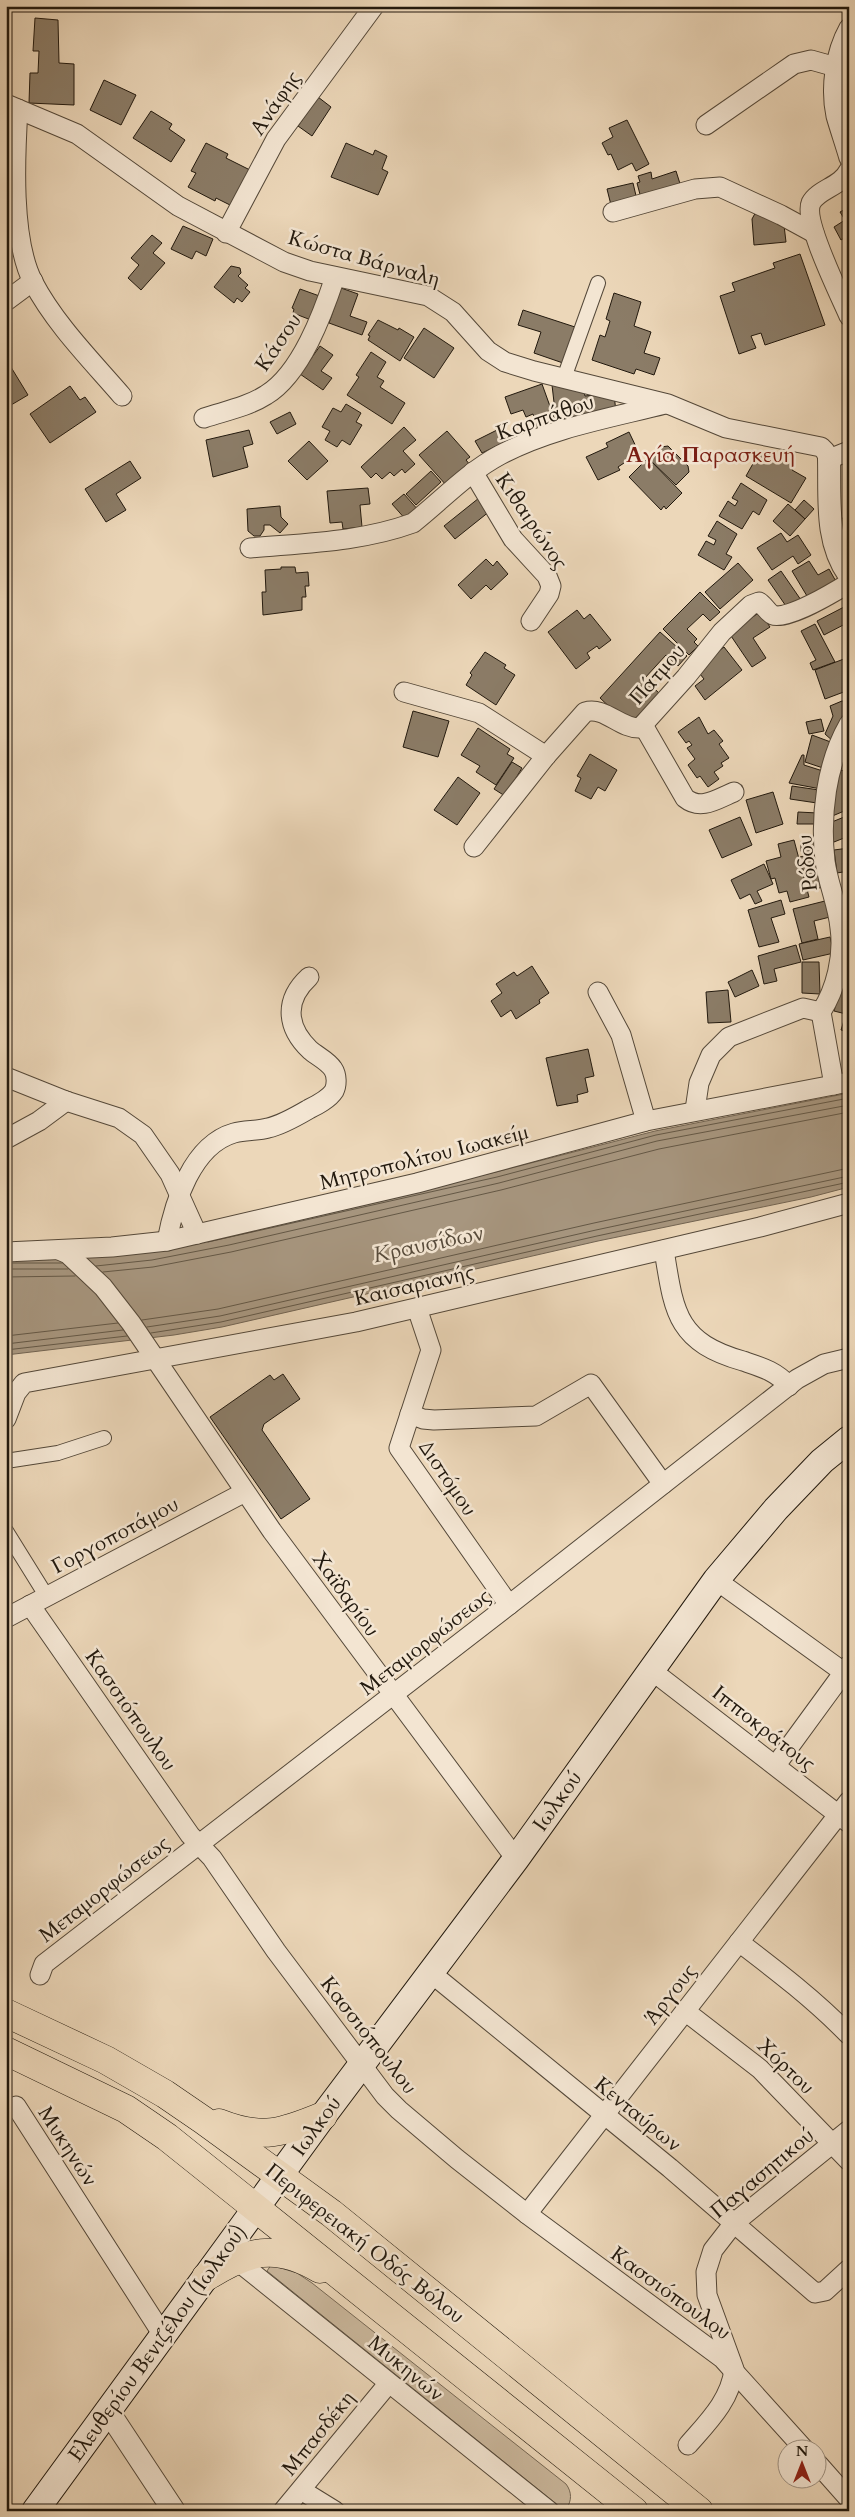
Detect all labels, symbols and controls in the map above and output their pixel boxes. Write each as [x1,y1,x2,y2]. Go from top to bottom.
street label: Ανάφης [243,65,308,141]
street label: Κώστα Βάρναλη [285,223,443,294]
street label: Κάσου [248,307,309,377]
street label: Καρπάθου [492,387,598,448]
district label: Αγία Παρασκευή [626,440,796,470]
street label: Κιθαιρώνος [488,467,575,575]
street label: Πάτμου [623,637,692,711]
street label: Ρόδου [790,833,825,893]
street label: Μητροπολίτου Ιωακείμ [317,1117,532,1198]
water label: Κραυσίδων [370,1218,486,1270]
street label: Καισαριανής [351,1258,477,1313]
street label: Διστόμου [412,1435,484,1522]
street label: Γοργοποτάμου [46,1490,184,1581]
street label: Χαϊδαρίου [305,1546,386,1643]
street label: Μεταμορφώσεως [354,1582,497,1703]
street label: Κασσιόπουλου [78,1644,183,1777]
street label: Ιπποκράτους [706,1679,821,1778]
street label: Ιωλκού [526,1765,589,1837]
street label: Μεταμορφώσεως [33,1829,176,1950]
street label: Άργους [637,1958,703,2031]
street label: Κασσιόπουλου [313,1970,424,2100]
street label: Χόρτου [750,2032,821,2101]
street label: Κενταύρων [588,2070,687,2159]
street label: Ιωλκού [285,2090,348,2162]
street label: Μυκηνών [31,2101,104,2192]
street label: Παγασητικού [704,2121,820,2225]
street label: Περιφερειακή Οδός Βόλου [259,2156,470,2330]
street label: Ελευθερίου Βενιζέλου (Ιωλκού) [61,2219,253,2468]
street label: Κασσιόπουλου [605,2240,737,2347]
street label: Μυκηνών [362,2329,450,2408]
street label: Μπασδέκη [275,2385,362,2482]
north arrow [778,2440,828,2490]
text: N [796,2442,808,2461]

